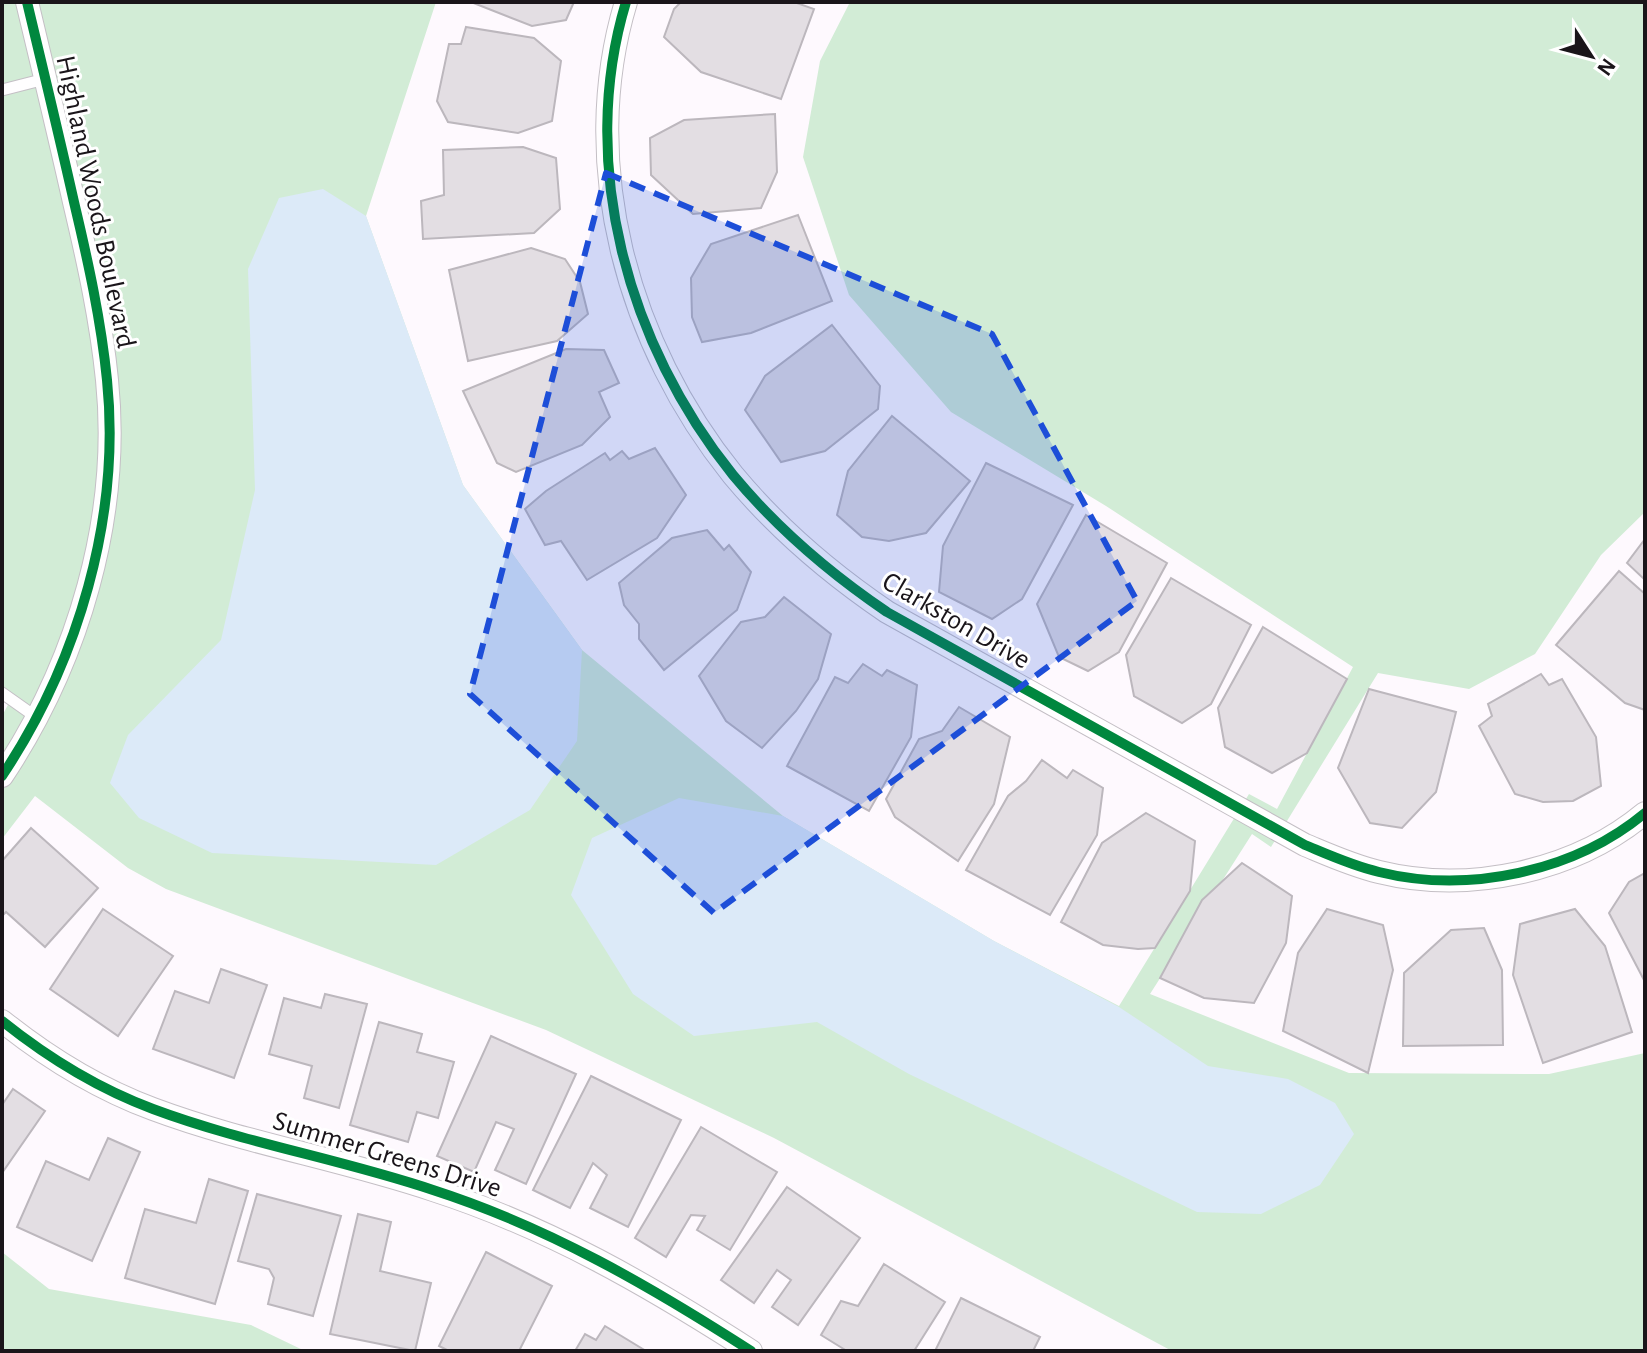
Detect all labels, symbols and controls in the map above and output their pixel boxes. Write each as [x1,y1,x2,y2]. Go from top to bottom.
north arrow [1551,16,1631,96]
street label: Highland Woods Boulevard [50,53,140,351]
text: N [1593,55,1620,80]
street label: Clarkston Drive [877,567,1035,675]
street label: Summer Greens Drive [270,1107,504,1203]

